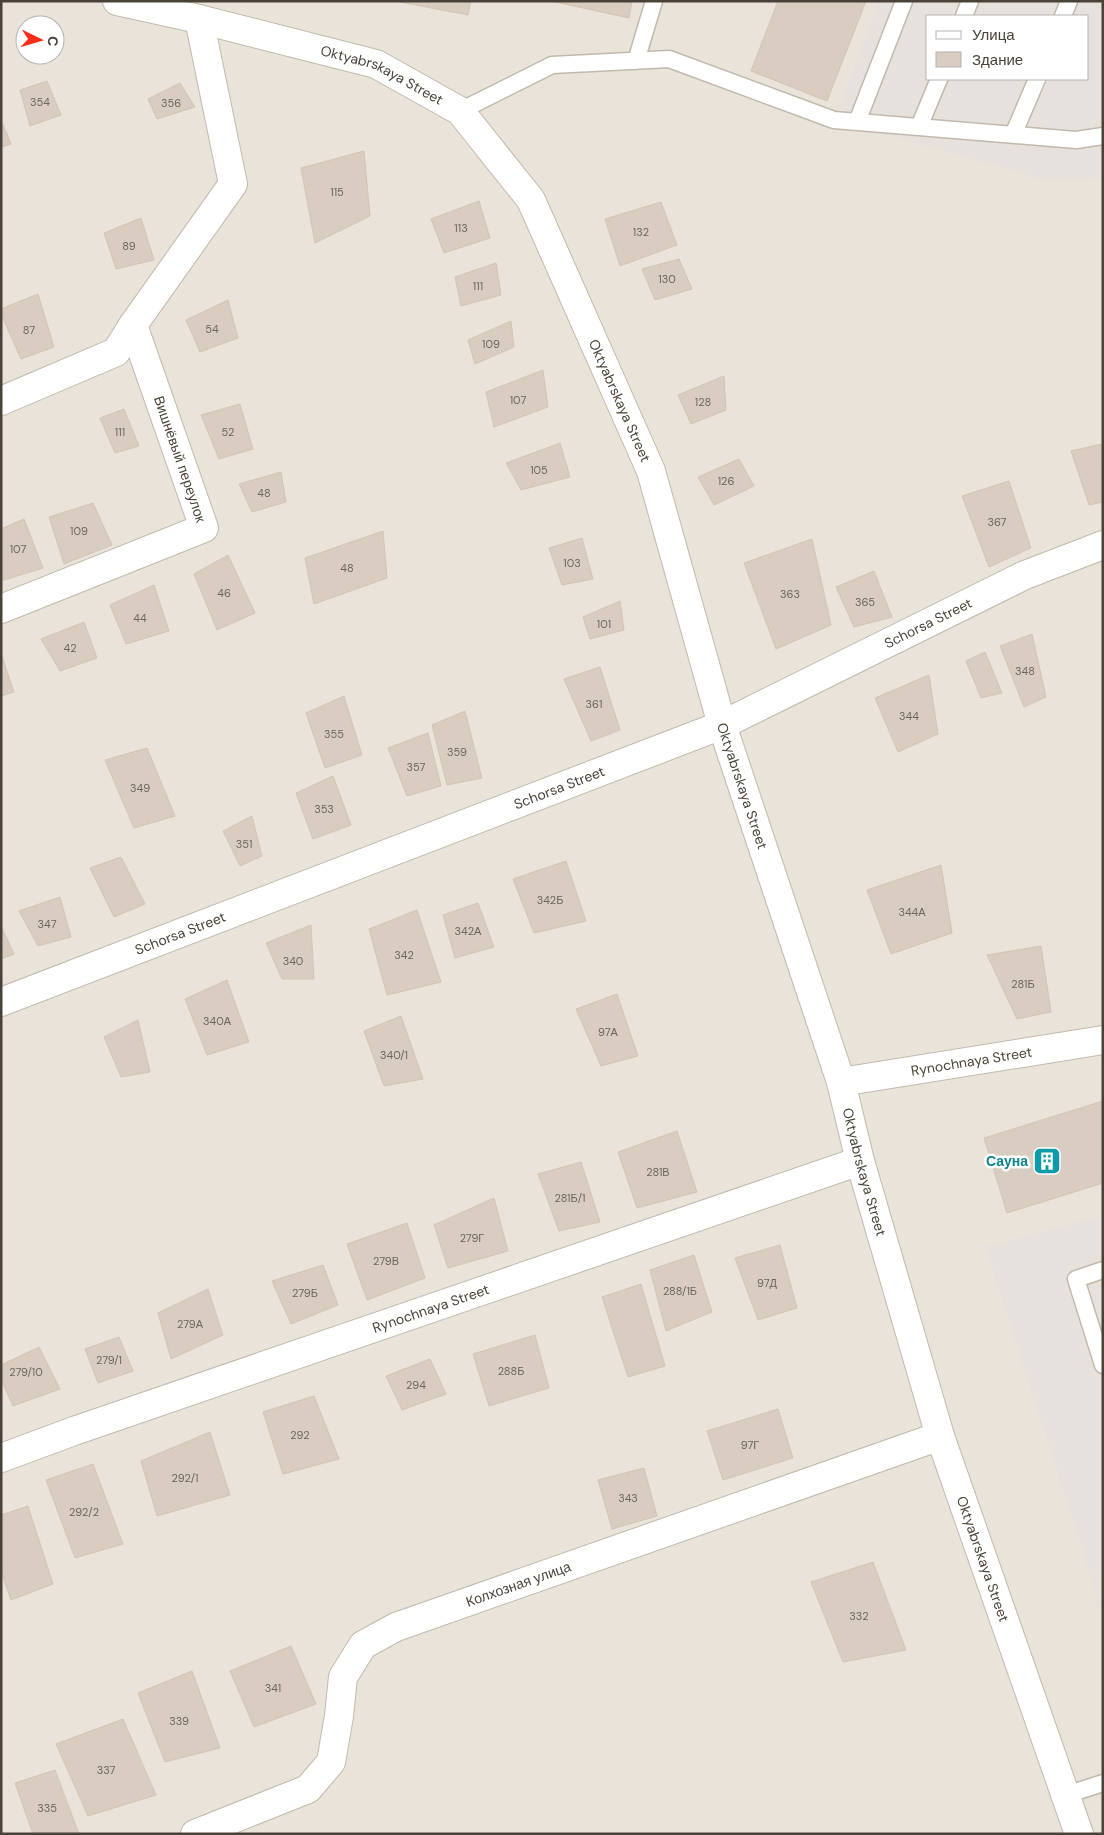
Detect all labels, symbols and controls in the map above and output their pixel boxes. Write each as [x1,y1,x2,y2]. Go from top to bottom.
north arrow [15,15,65,65]
legend [926,15,1089,80]
text: Улица [972,25,1015,45]
text: С [44,35,62,47]
street label: Oktyabrskaya Street [319,41,446,109]
text: Здание [972,50,1023,70]
house number: 354 [30,95,50,109]
house number: 356 [161,96,181,110]
house number: 115 [330,185,344,199]
house number: 113 [454,221,468,235]
house number: 132 [633,225,649,239]
house number: 89 [122,239,136,253]
house number: 130 [658,272,676,286]
house number: 111 [473,279,483,293]
house number: 54 [205,322,219,336]
house number: 87 [23,323,35,337]
street label: Oktyabrskaya Street [585,336,655,465]
house number: 109 [482,337,500,351]
street label: Вишнёвый переулок [150,393,210,525]
house number: 107 [510,393,526,407]
house number: 128 [695,395,711,409]
house number: 111 [115,425,125,439]
house number: 52 [222,425,234,439]
house number: 105 [530,463,548,477]
house number: 126 [718,474,734,488]
house number: 48 [257,486,271,500]
house number: 367 [988,515,1007,529]
house number: 109 [70,524,88,538]
house number: 107 [10,542,26,556]
house number: 103 [563,556,581,570]
house number: 48 [340,561,354,575]
house number: 46 [217,586,231,600]
house number: 363 [780,587,800,601]
street label: Schorsa Street [881,594,975,652]
house number: 365 [855,595,875,609]
house number: 44 [133,611,147,625]
house number: 101 [597,617,611,631]
house number: 42 [63,641,77,655]
house number: 348 [1015,664,1035,678]
house number: 361 [586,697,602,711]
house number: 344 [899,709,919,723]
street label: Oktyabrskaya Street [713,720,772,851]
house number: 355 [324,727,344,741]
house number: 359 [447,745,467,759]
house number: 357 [407,760,426,774]
street label: Schorsa Street [511,762,607,813]
house number: 349 [130,781,150,795]
house number: 353 [314,802,334,816]
house number: 351 [236,837,252,851]
house number: 342Б [537,893,563,907]
house number: 344А [898,905,926,919]
street label: Schorsa Street [132,908,228,959]
house number: 347 [37,917,57,931]
house number: 342А [455,924,482,938]
house number: 342 [394,948,414,962]
house number: 340 [283,954,303,968]
house number: 281Б [1011,977,1035,991]
house number: 340А [203,1014,232,1028]
house number: 97А [598,1025,619,1039]
street label: Rynochnaya Street [909,1043,1033,1080]
house number: 340/1 [380,1048,408,1062]
street label: Oktyabrskaya Street [839,1106,890,1238]
building icon: Сауна [1032,1146,1062,1176]
place label: Сауна [986,1152,1028,1170]
house number: 281В [646,1165,670,1179]
house number: 281Б/1 [554,1191,586,1205]
house number: 279Г [460,1231,484,1245]
house number: 279В [373,1254,399,1268]
house number: 97Д [757,1276,778,1290]
street label: Rynochnaya Street [370,1280,492,1337]
house number: 288/1Б [663,1284,697,1298]
house number: 279Б [292,1286,318,1300]
house number: 279А [177,1317,204,1331]
house number: 279/1 [96,1353,122,1367]
house number: 288Б [498,1364,524,1378]
house number: 279/10 [9,1365,43,1379]
house number: 294 [406,1378,426,1392]
house number: 292 [290,1428,310,1442]
house number: 97Г [741,1438,759,1452]
house number: 292/1 [171,1471,199,1485]
house number: 343 [618,1491,638,1505]
street label: Oktyabrskaya Street [953,1494,1013,1624]
house number: 292/2 [69,1505,99,1519]
street label: Колхозная улица [463,1557,573,1611]
house number: 332 [849,1609,869,1623]
house number: 341 [265,1681,281,1695]
house number: 339 [169,1714,189,1728]
house number: 337 [97,1763,115,1777]
house number: 335 [37,1801,57,1815]

